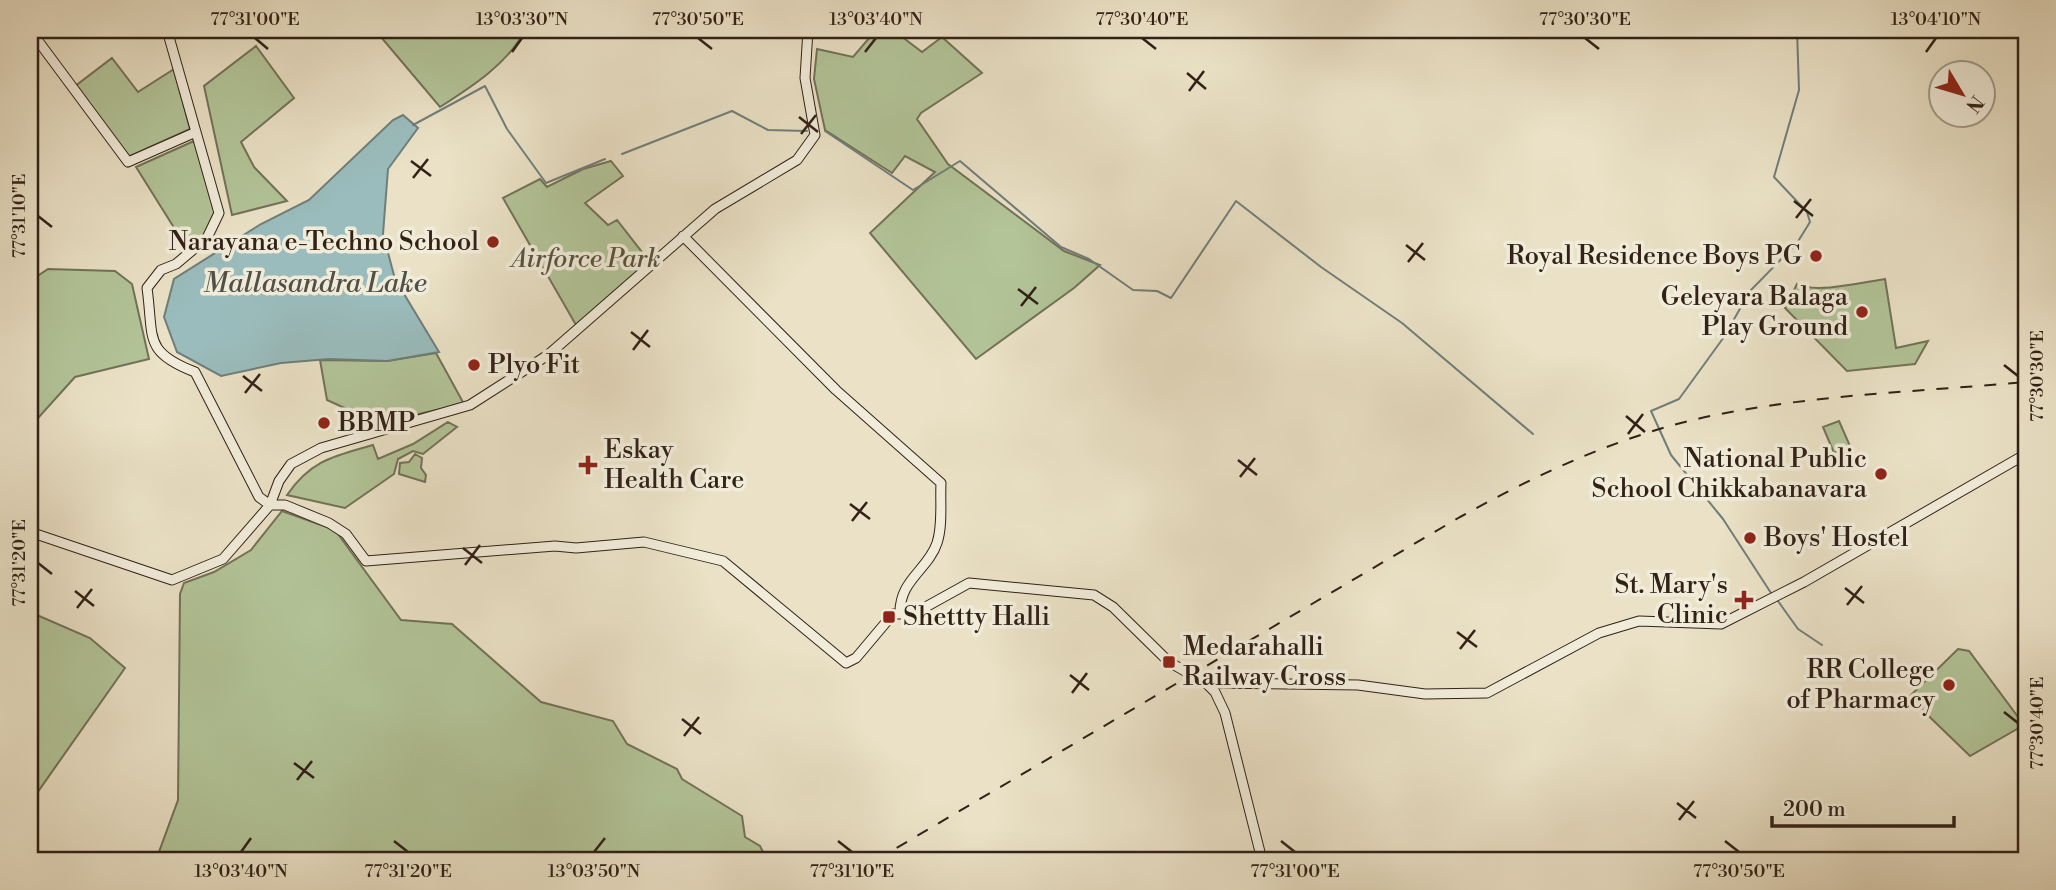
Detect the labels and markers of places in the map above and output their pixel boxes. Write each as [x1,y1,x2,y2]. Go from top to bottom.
place label: Narayana e-Techno School [169,226,479,258]
marker: Narayana e-Techno School [485,234,501,250]
place label: Royal Residence Boys PG [1507,240,1802,272]
marker: Royal Residence Boys PG [1808,248,1824,264]
place label: Geleyara Balaga Play Ground [1661,281,1849,343]
marker: Geleyara Balaga Play Ground [1854,304,1870,320]
place label: Plyo Fit [488,349,580,381]
marker: Plyo Fit [466,357,482,373]
place label: BBMP [337,407,415,439]
marker: BBMP [316,415,332,431]
place label: Eskay Health Care [604,434,744,496]
place label: National Public School Chikkabanavara [1592,443,1868,505]
marker: Eskay Health Care [578,455,598,475]
marker: National Public School Chikkabanavara [1873,466,1889,482]
place label: Boys' Hostel [1763,522,1909,554]
marker: Boys' Hostel [1742,530,1758,546]
place label: St. Mary's Clinic [1614,569,1728,631]
marker: St. Mary's Clinic [1734,590,1754,610]
place label: Shettty Halli [903,601,1050,633]
marker: Shettty Halli [881,609,897,625]
place label: Medarahalli Railway Cross [1183,631,1346,693]
marker: Medarahalli Railway Cross [1161,654,1177,670]
place label: RR College of Pharmacy [1786,654,1935,716]
marker: RR College of Pharmacy [1941,677,1957,693]

